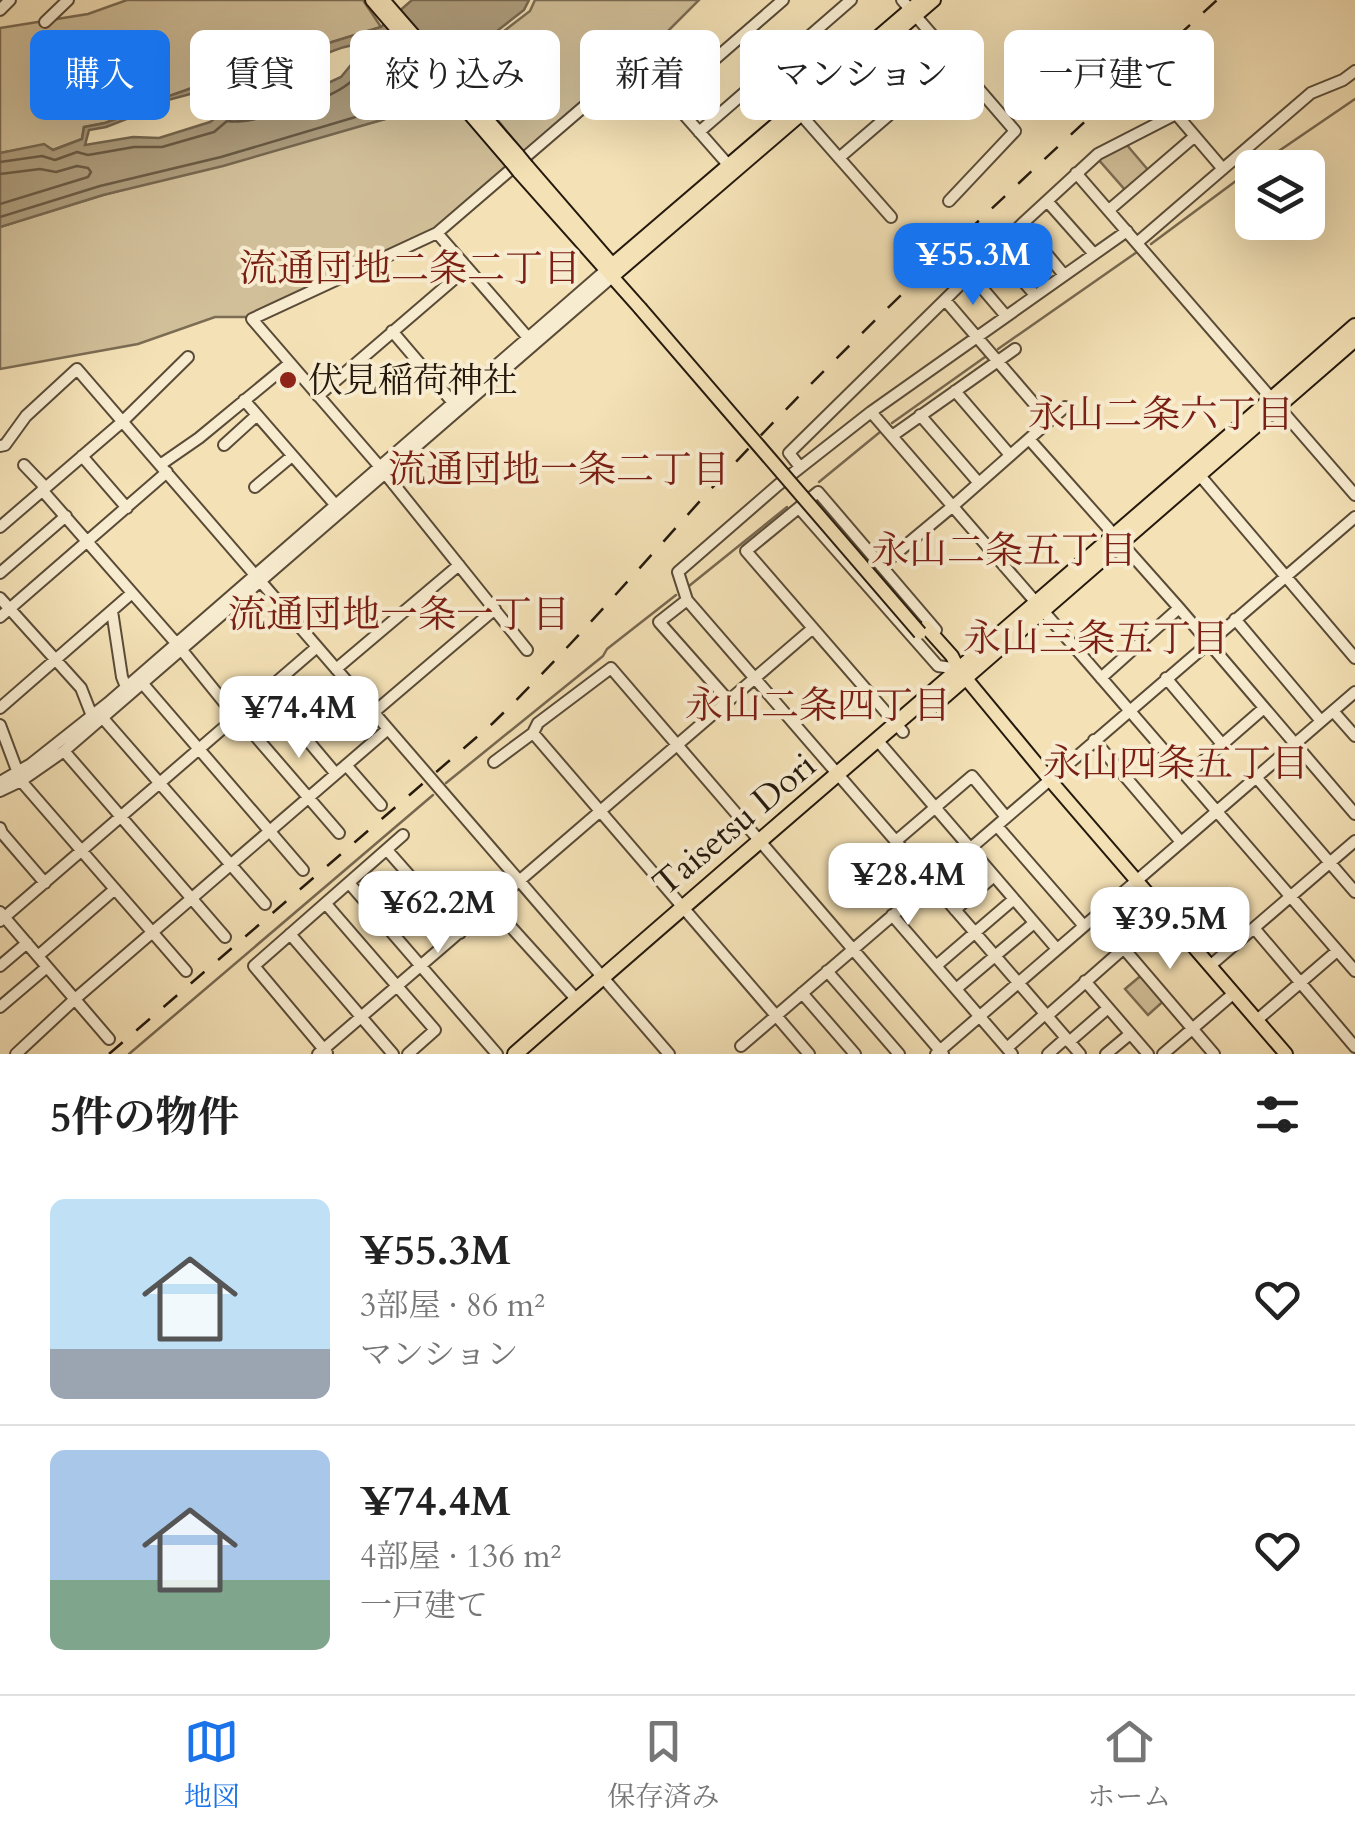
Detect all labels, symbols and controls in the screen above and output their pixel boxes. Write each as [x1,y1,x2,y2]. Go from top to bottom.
chip: 購入 [30,30,170,120]
chip: 賃貸 [190,30,330,120]
chip: 絞り込み [350,30,560,120]
chip: 新着 [580,30,720,120]
chip: マンション [740,30,984,120]
chip: 一戸建て [1004,30,1214,120]
map controls [1235,150,1325,240]
button: layers [1235,150,1325,240]
pin: ¥55.3M [892,223,1054,308]
text: ¥55.3M [915,233,1031,277]
district label: 流通団地二条二丁目 [239,243,581,295]
place label: 伏見稲荷神社 [308,357,518,405]
marker: 伏見稲荷神社 [277,369,299,391]
district label: 永山二条六丁目 [1028,389,1294,441]
district label: 流通団地一条二丁目 [388,444,730,496]
district label: 永山二条五丁目 [871,525,1137,577]
district label: 流通団地一条一丁目 [228,589,570,641]
district label: 永山三条五丁目 [963,613,1229,665]
pin: ¥74.4M [218,676,380,761]
district label: 永山二条四丁目 [685,680,951,732]
text: ¥74.4M [241,686,357,730]
district label: 永山四条五丁目 [1043,738,1309,790]
street label: Taisetsu Dori [643,742,827,907]
pin: ¥28.4M [827,843,989,928]
text: ¥28.4M [850,853,966,897]
pin: ¥62.2M [357,871,519,956]
text: ¥62.2M [380,881,496,925]
pin: ¥39.5M [1089,887,1251,972]
text: ¥39.5M [1112,897,1228,941]
icon: filters [1250,1087,1305,1142]
text: 5件の物件 [50,1089,240,1146]
text: ¥55.3M [360,1222,511,1279]
icon: home [130,1239,250,1359]
icon: heart [1250,1272,1305,1327]
text: 3部屋 · 86 m² [360,1284,545,1328]
text: マンション [360,1333,519,1377]
text: ¥74.4M [360,1473,511,1530]
icon: home [130,1490,250,1610]
icon: heart [1250,1523,1305,1578]
text: 4部屋 · 136 m² [360,1535,561,1579]
text: 一戸建て [360,1584,488,1628]
tab: 地図 [184,1714,240,1816]
tab: 保存済み [607,1714,719,1816]
tab: ホーム [1087,1714,1171,1816]

